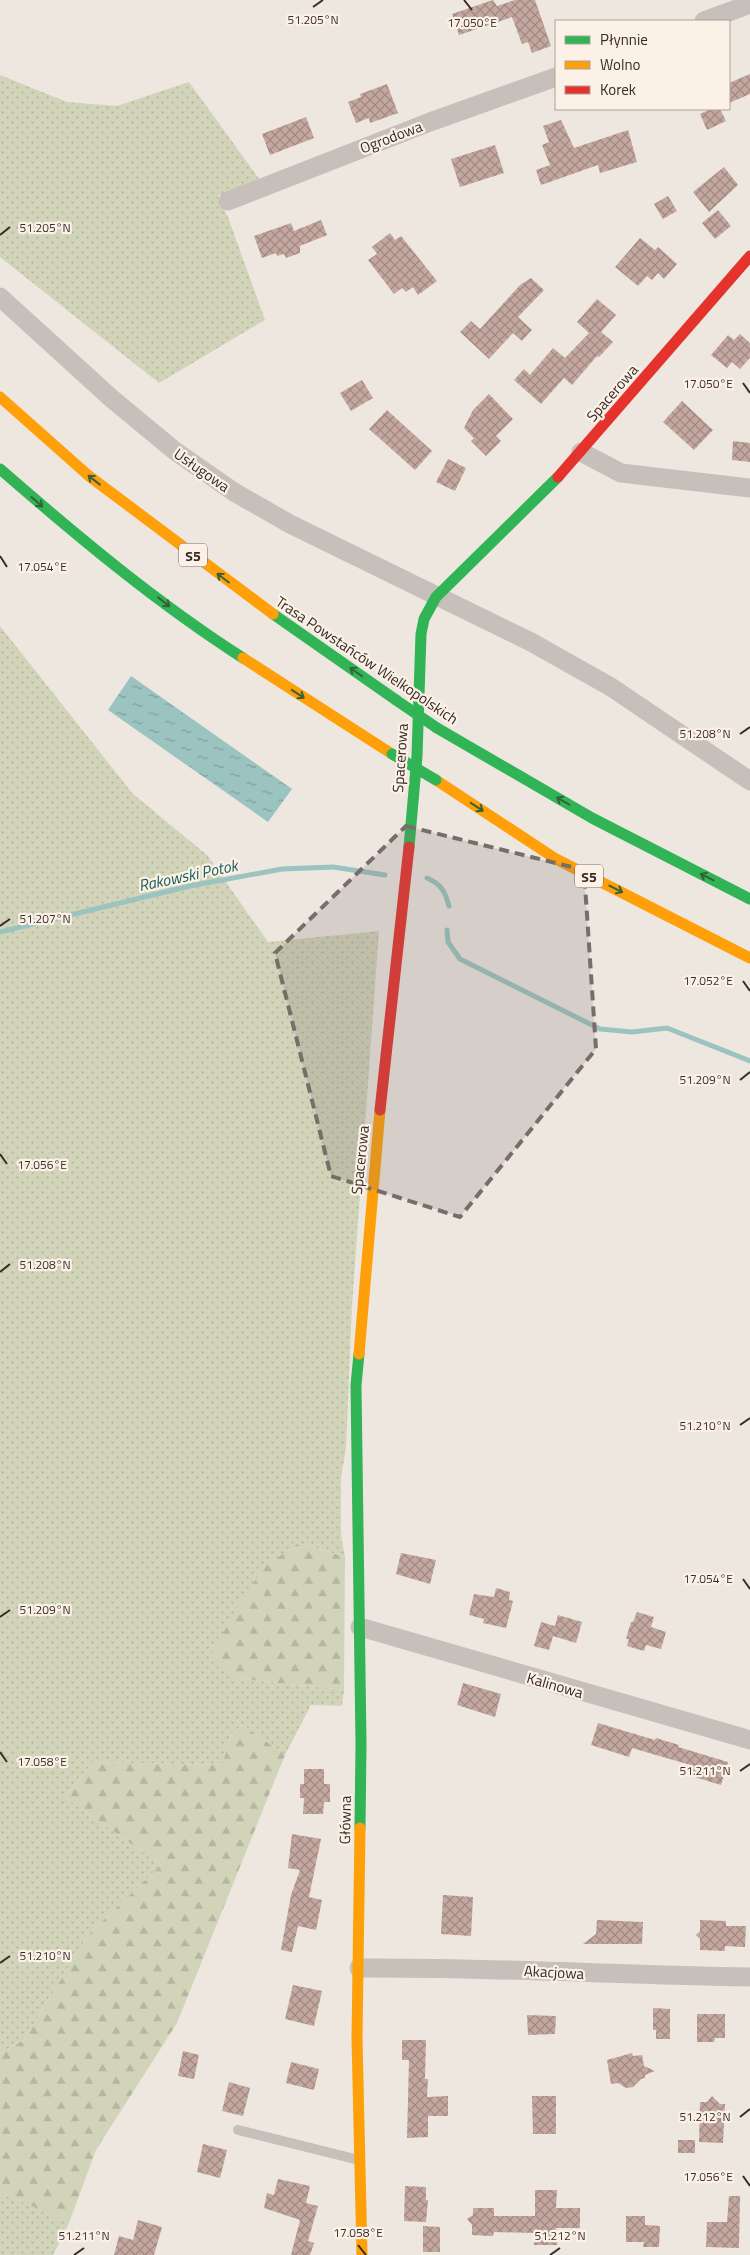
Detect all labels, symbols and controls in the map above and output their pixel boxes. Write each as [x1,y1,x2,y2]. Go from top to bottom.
text: 51.205°N [287,10,339,29]
text: 17.050°E [447,13,497,32]
legend [555,20,730,110]
text: Płynnie [600,28,648,51]
text: Wolno [600,53,640,76]
text: Korek [600,78,636,101]
street label: Ogrodowa [356,114,426,159]
text: 51.205°N [19,218,71,237]
street label: Spacerowa [581,359,644,427]
text: 17.050°E [683,374,733,393]
street label: Usługowa [169,442,235,498]
one-way arrow [88,474,101,485]
one-way arrow [30,496,43,507]
road number: S5 [179,544,207,566]
text: 17.054°E [17,557,67,576]
one-way arrow [217,573,230,584]
street label: Trasa Powstańców Wielkopolskich [271,590,463,730]
one-way arrow [157,597,171,607]
one-way arrow [349,667,363,677]
one-way arrow [291,689,305,699]
street label: Spacerowa [386,722,414,793]
text: 51.208°N [679,724,731,743]
one-way arrow [556,796,570,806]
one-way arrow [469,802,483,812]
water label: Rakowski Potok [136,852,242,897]
road number: S5 [575,864,603,888]
one-way arrow [699,872,714,882]
one-way arrow [608,885,623,895]
text: 51.207°N [19,909,71,928]
text: 17.052°E [683,971,733,990]
text: 51.209°N [679,1070,731,1089]
street label: Spacerowa [345,1124,375,1196]
text: 17.056°E [17,1155,67,1174]
text: 51.208°N [19,1255,71,1274]
text: 51.210°N [679,1416,731,1435]
text: 17.054°E [683,1569,733,1588]
text: 51.209°N [19,1600,71,1619]
street label: Kalinowa [524,1666,586,1704]
text: 17.058°E [17,1752,67,1771]
text: 51.211°N [679,1761,731,1780]
street label: Główna [333,1795,357,1845]
text: 51.210°N [19,1946,71,1965]
street label: Akacjowa [523,1959,585,1985]
text: 51.212°N [679,2107,731,2126]
text: 17.056°E [683,2167,733,2186]
text: 17.058°E [333,2223,383,2242]
text: 51.211°N [58,2226,110,2245]
text: 51.212°N [534,2226,586,2245]

